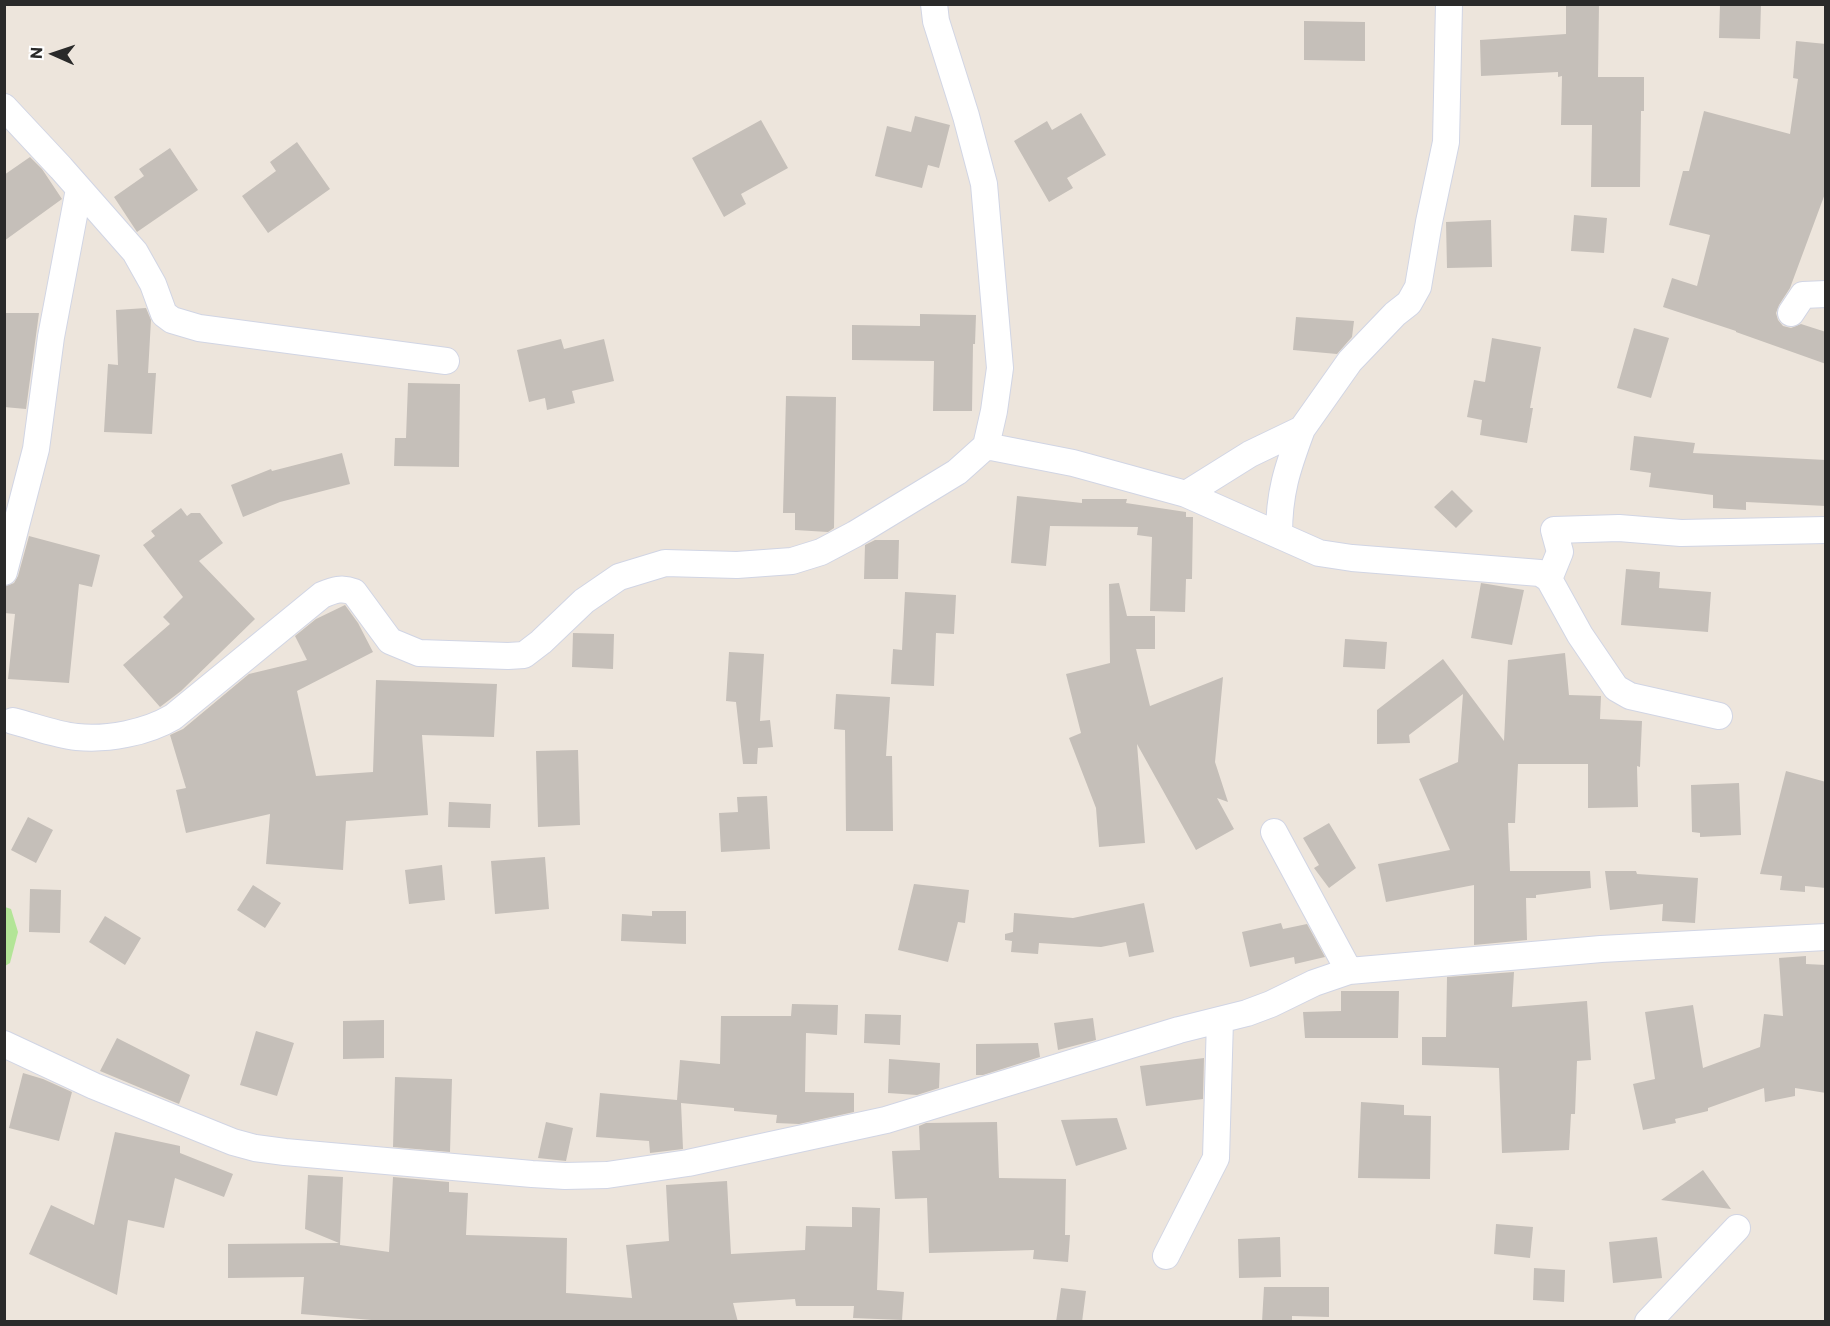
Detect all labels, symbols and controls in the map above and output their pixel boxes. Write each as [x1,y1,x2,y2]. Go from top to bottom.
north arrow [24,24,84,84]
text: N [26,47,45,60]

